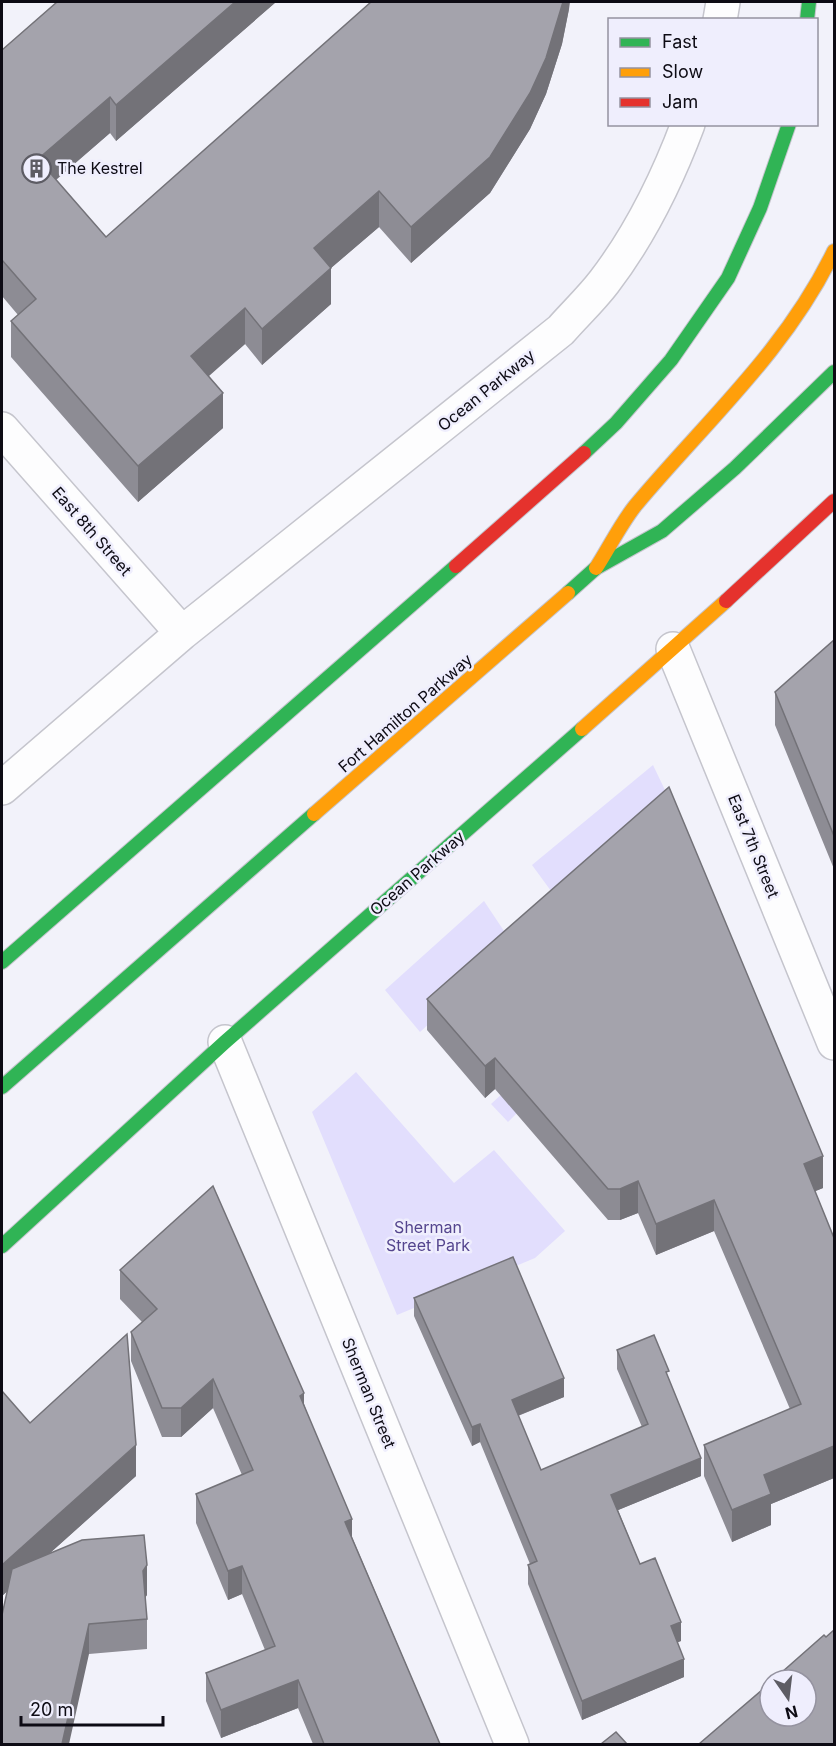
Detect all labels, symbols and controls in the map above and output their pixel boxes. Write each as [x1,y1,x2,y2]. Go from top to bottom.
legend [608,18,818,126]
text: Fast [662,31,698,52]
text: Slow [662,61,703,82]
text: Jam [662,91,698,112]
building icon: The Kestrel [20,152,52,184]
place label: The Kestrel [57,158,143,178]
street label: Ocean Parkway [434,345,538,435]
street label: East 8th Street [48,483,136,579]
street label: Fort Hamilton Parkway [334,649,476,777]
street label: East 7th Street [724,791,784,901]
street label: Ocean Parkway [366,826,468,920]
park label: Sherman Street Park [386,1217,470,1255]
street label: Sherman Street [338,1335,400,1451]
north arrow [758,1668,818,1728]
scale bar [21,1689,164,1727]
text: 20 m [30,1699,73,1720]
text: N [783,1701,800,1724]

